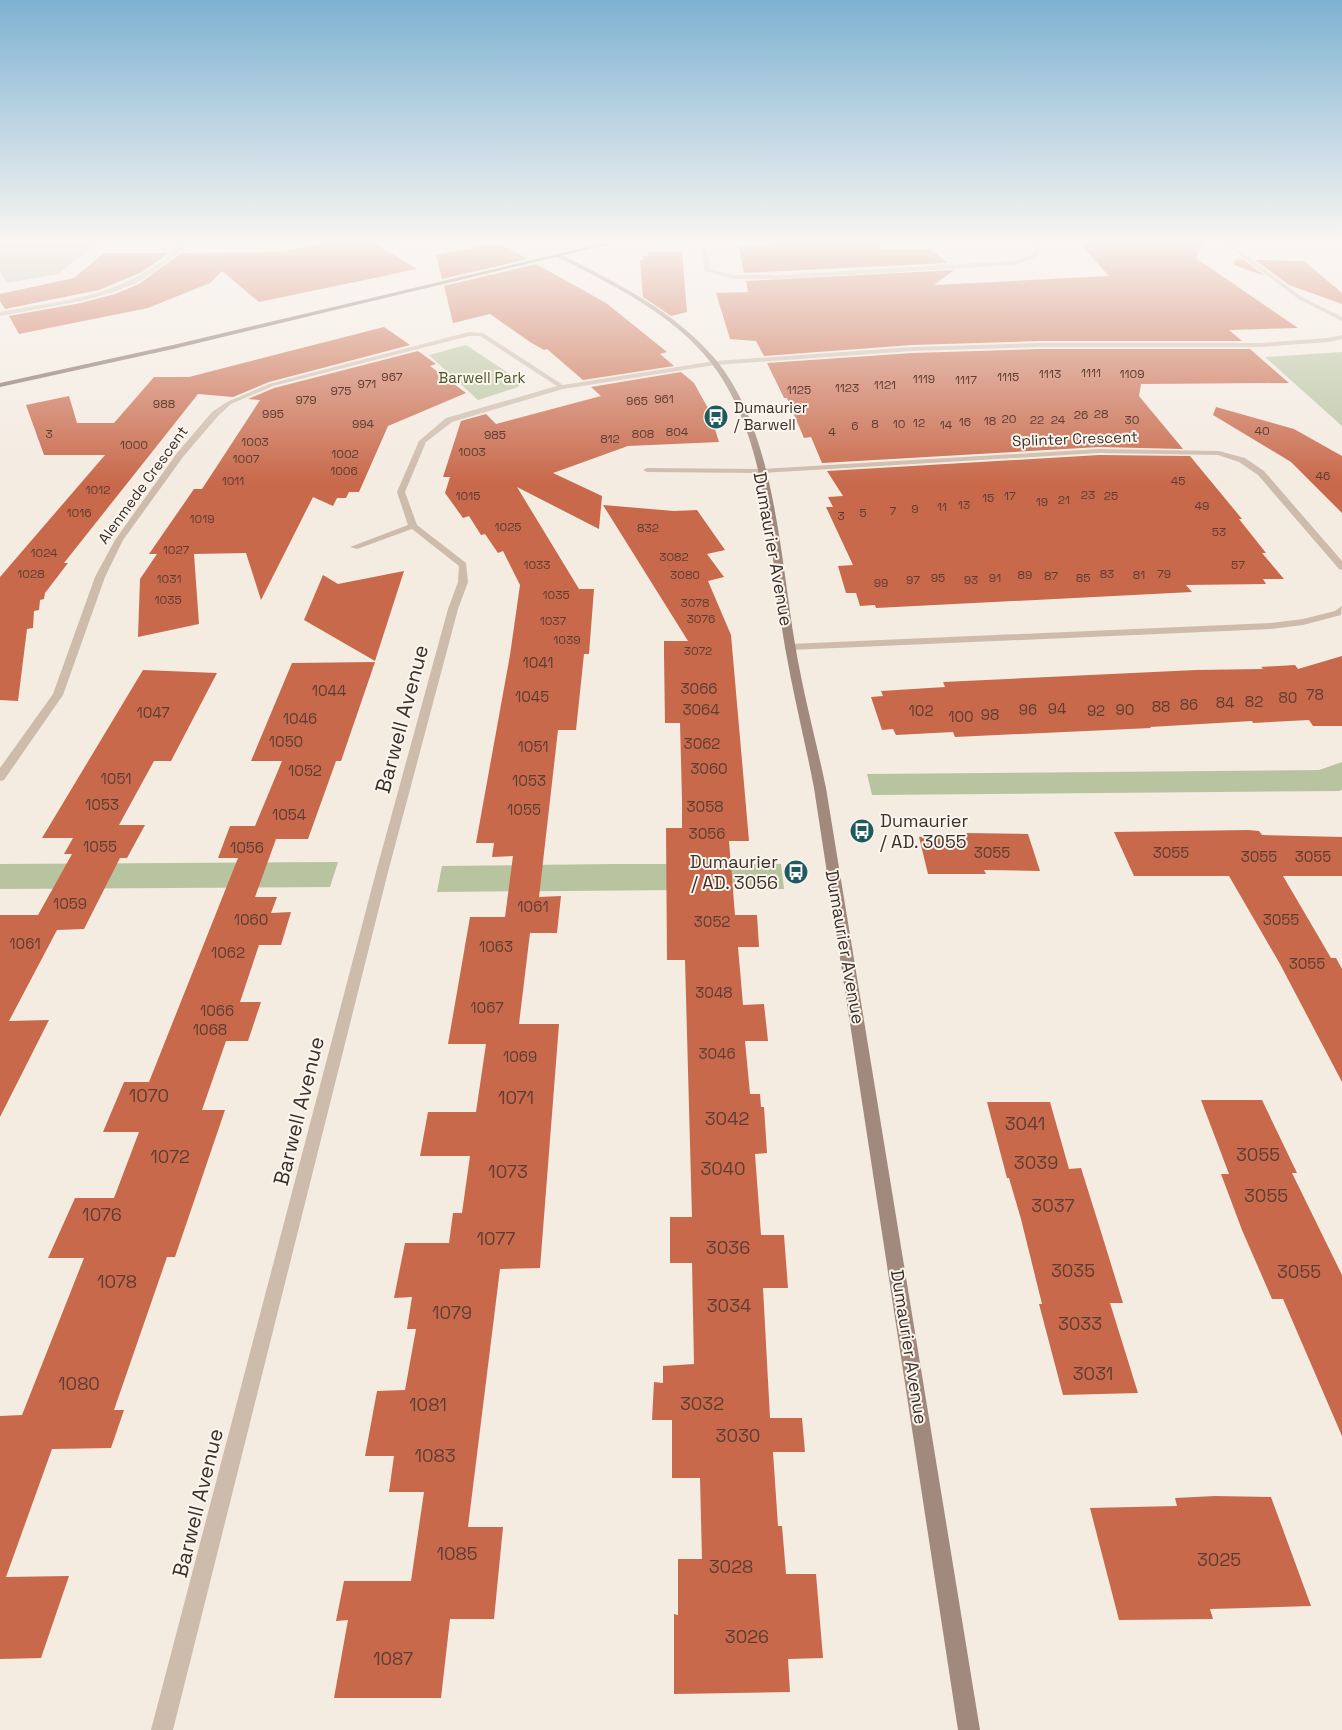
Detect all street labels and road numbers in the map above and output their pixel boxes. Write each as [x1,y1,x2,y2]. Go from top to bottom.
street label: Alenmede Crescent [93,422,192,547]
street label: Splinter Crescent [1012,427,1138,450]
street label: Dumaurier Avenue [749,470,798,628]
street label: Barwell Avenue [369,642,434,796]
street label: Dumaurier Avenue [821,868,870,1026]
street label: Barwell Avenue [267,1034,330,1188]
street label: Dumaurier Avenue [886,1268,933,1426]
street label: Barwell Avenue [166,1426,229,1580]

